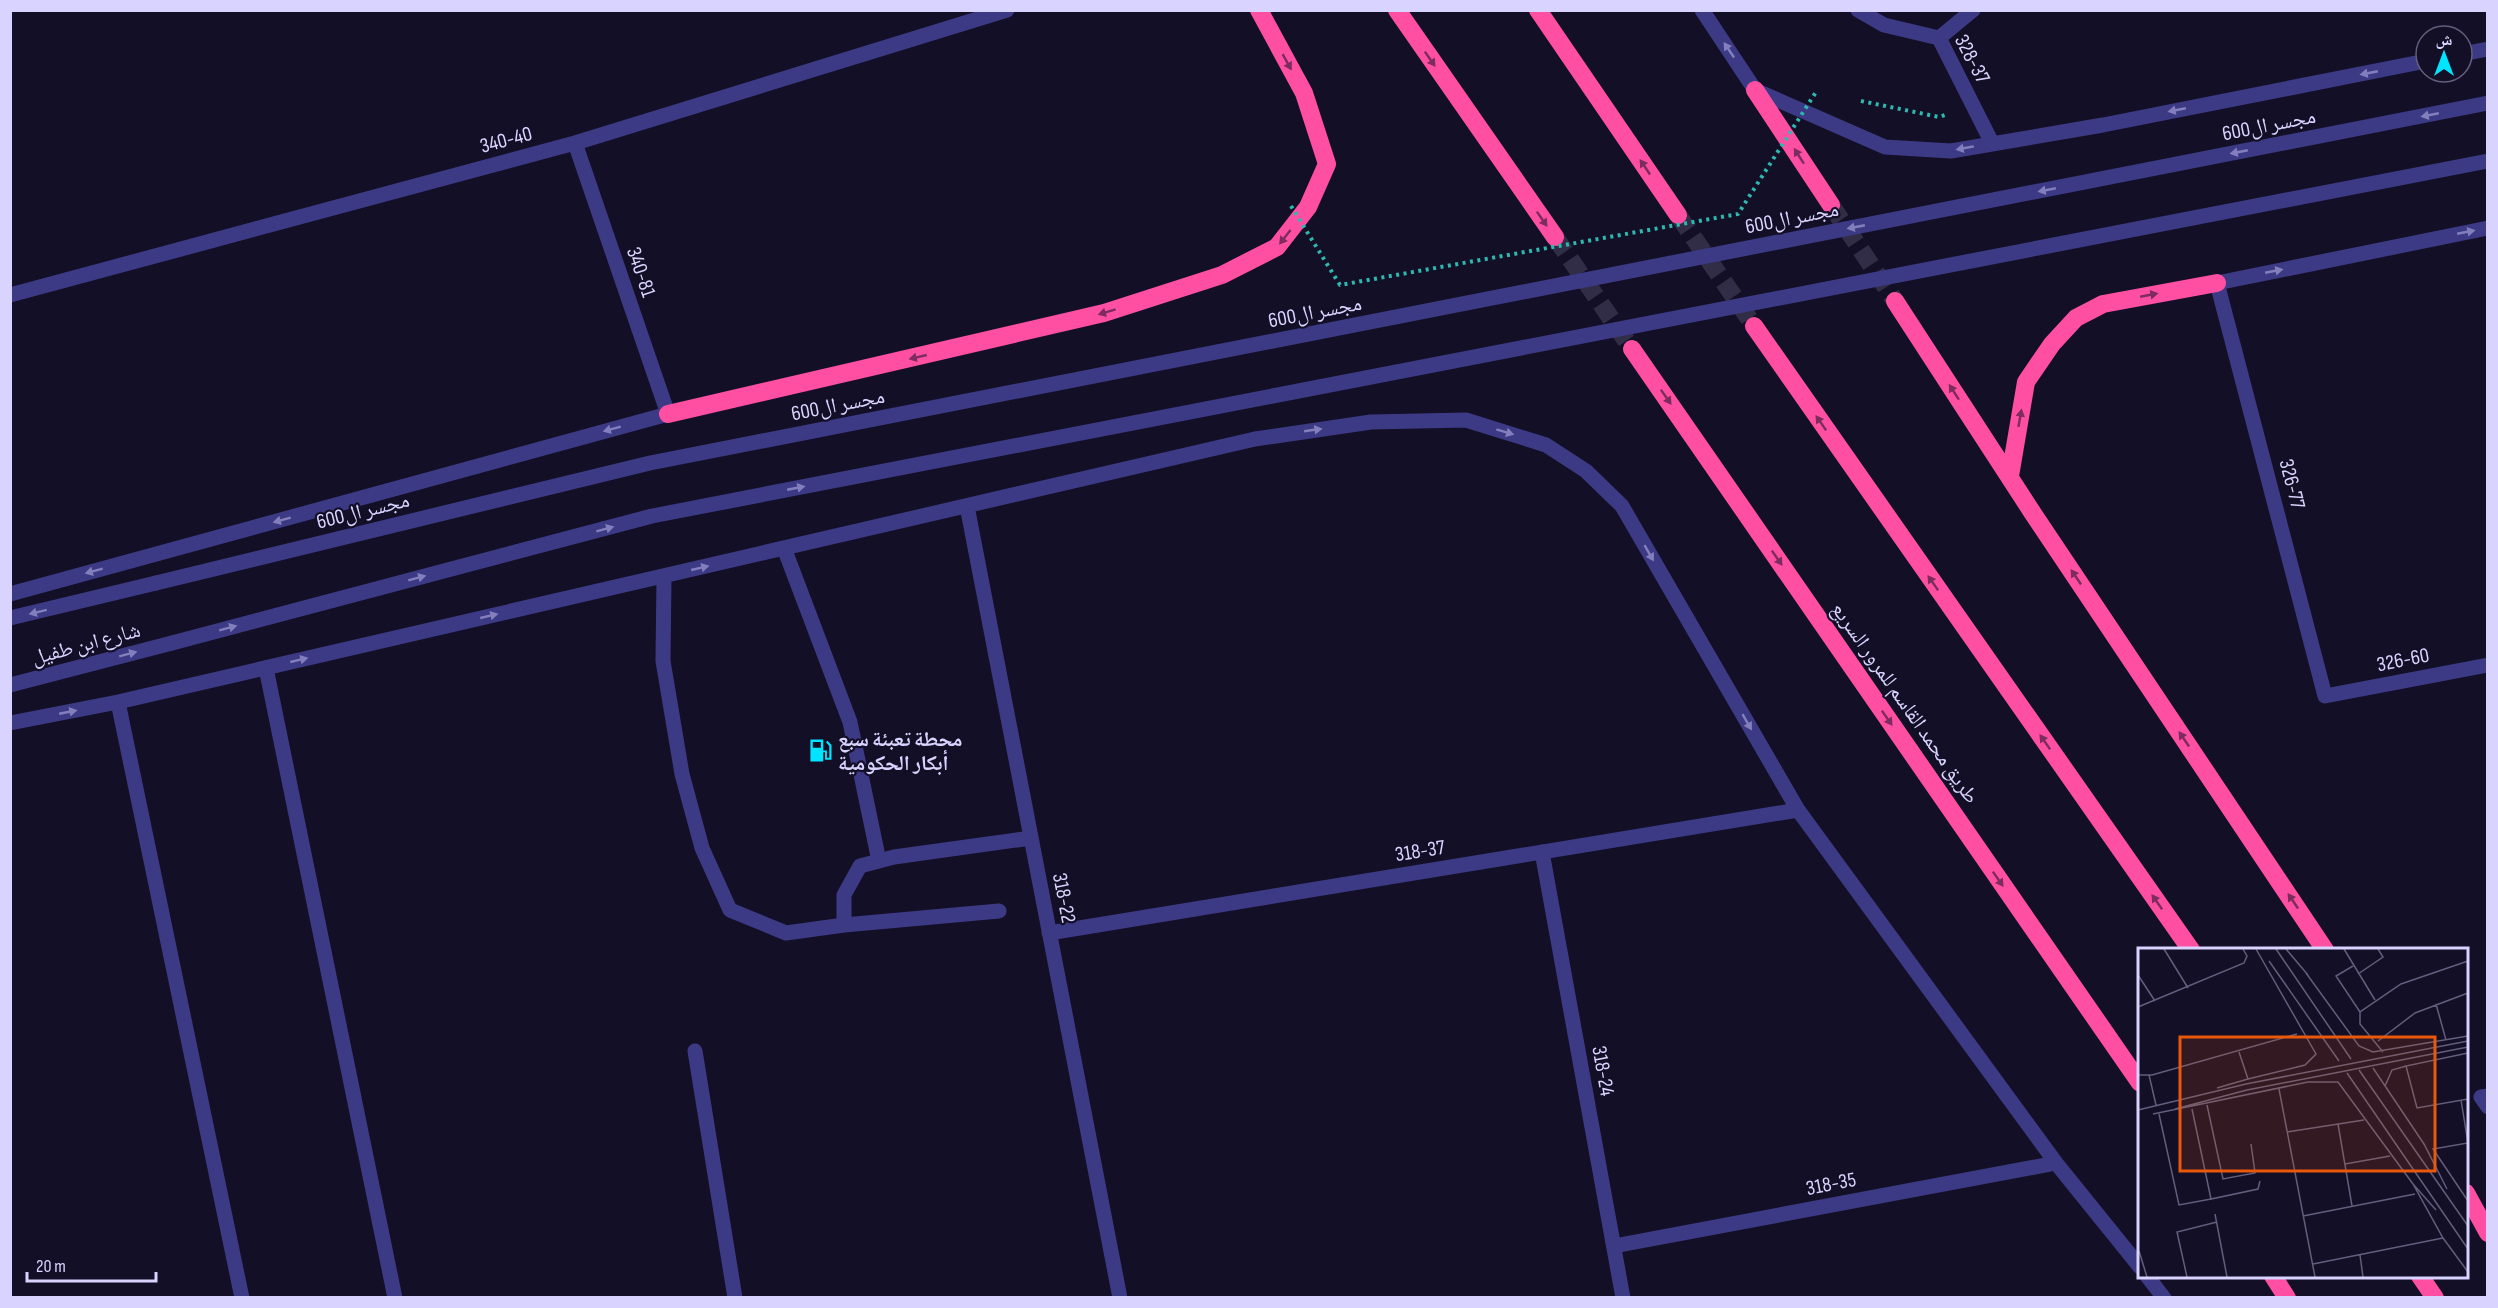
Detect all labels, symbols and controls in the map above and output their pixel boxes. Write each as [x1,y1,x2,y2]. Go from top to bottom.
north arrow [2414,24,2474,84]
street label: 328-37 [1949,30,1995,88]
text: ش [2436,31,2453,50]
one-way arrow [1724,42,1735,58]
one-way arrow [1424,50,1436,66]
one-way arrow [1282,54,1292,71]
one-way arrow [2359,69,2378,78]
street label: مجسر ال600 [2220,104,2318,146]
one-way arrow [2168,106,2187,115]
one-way arrow [2420,111,2439,120]
street label: 340-40 [477,121,535,159]
one-way arrow [1955,144,1974,153]
one-way arrow [1794,148,1805,164]
one-way arrow [2229,148,2248,157]
one-way arrow [1640,159,1651,175]
one-way arrow [2038,186,2057,195]
street label: مجسر ال600 [1743,197,1841,239]
one-way arrow [1536,210,1548,226]
one-way arrow [1846,223,1865,232]
one-way arrow [2456,227,2475,236]
one-way arrow [1278,229,1291,245]
street label: 340-81 [621,244,661,301]
one-way arrow [2265,266,2284,275]
one-way arrow [2140,290,2159,299]
street label: مجسر ال600 [1266,291,1364,333]
one-way arrow [1098,308,1116,317]
one-way arrow [908,353,927,362]
street label: مجسر ال600 [789,384,887,426]
one-way arrow [1948,384,1960,400]
one-way arrow [1660,389,1672,405]
one-way arrow [2015,408,2024,427]
one-way arrow [1816,415,1827,431]
one-way arrow [602,425,621,435]
one-way arrow [1304,426,1323,435]
one-way arrow [1496,428,1514,437]
street label: 326-77 [2273,456,2311,512]
one-way arrow [787,483,806,492]
street label: مجسر ال600 [314,487,412,535]
one-way arrow [273,516,291,525]
one-way arrow [596,523,615,533]
one-way arrow [1644,545,1654,562]
one-way arrow [1771,549,1783,565]
one-way arrow [690,562,709,572]
one-way arrow [85,567,103,577]
one-way arrow [2071,569,2082,585]
one-way arrow [408,573,426,583]
one-way arrow [1927,575,1939,591]
street label: طريق محمد القاسم للمرور السريع [1825,597,1984,809]
one-way arrow [29,607,47,617]
one-way arrow [480,611,498,621]
street label: شارع ابن طفيل [29,617,143,671]
one-way arrow [219,622,237,632]
street label: 326-60 [2375,643,2431,677]
one-way arrow [119,649,137,658]
one-way arrow [290,655,309,664]
one-way arrow [59,707,78,716]
one-way arrow [1881,710,1893,726]
one-way arrow [1742,714,1752,731]
place label: محطة تعبئة سبع أبكار الحكومية [838,727,962,776]
one-way arrow [2179,731,2190,747]
one-way arrow [2040,734,2051,750]
fuel station icon: محطة تعبئة سبع أبكار الحكومية [807,738,833,764]
street label: 318-37 [1393,835,1447,867]
one-way arrow [1992,870,2004,886]
street label: 318-22 [1047,871,1081,925]
one-way arrow [2288,893,2299,909]
one-way arrow [2151,894,2163,910]
inset map [2138,948,2468,1278]
street label: 318-24 [1586,1044,1620,1098]
street label: 318-35 [1804,1167,1858,1201]
scale bar [27,1245,156,1283]
text: 20 m [36,1256,66,1277]

